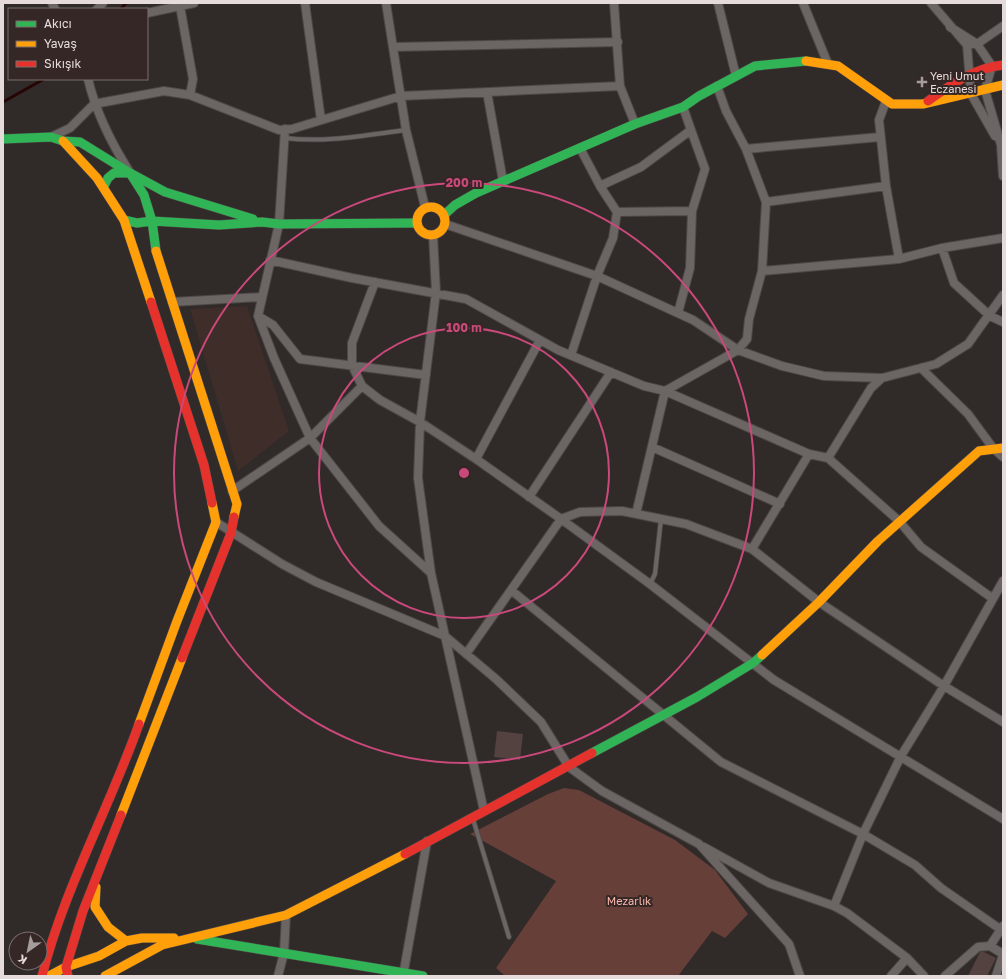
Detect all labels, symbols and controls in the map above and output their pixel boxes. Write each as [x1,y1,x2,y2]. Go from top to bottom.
legend [8,8,148,80]
text: Akıcı [44,16,72,31]
text: Yavaş [44,36,77,51]
text: Sıkışık [44,56,81,71]
place label: Yeni Umut Eczanesi [930,69,984,95]
marker: Yeni Umut Eczanesi [917,77,927,87]
text: 200 m [446,175,482,190]
text: 100 m [446,320,482,335]
centre of rings [457,466,471,480]
park label: Mezarlık [607,894,651,907]
north arrow [8,931,48,971]
text: K [15,952,29,967]

